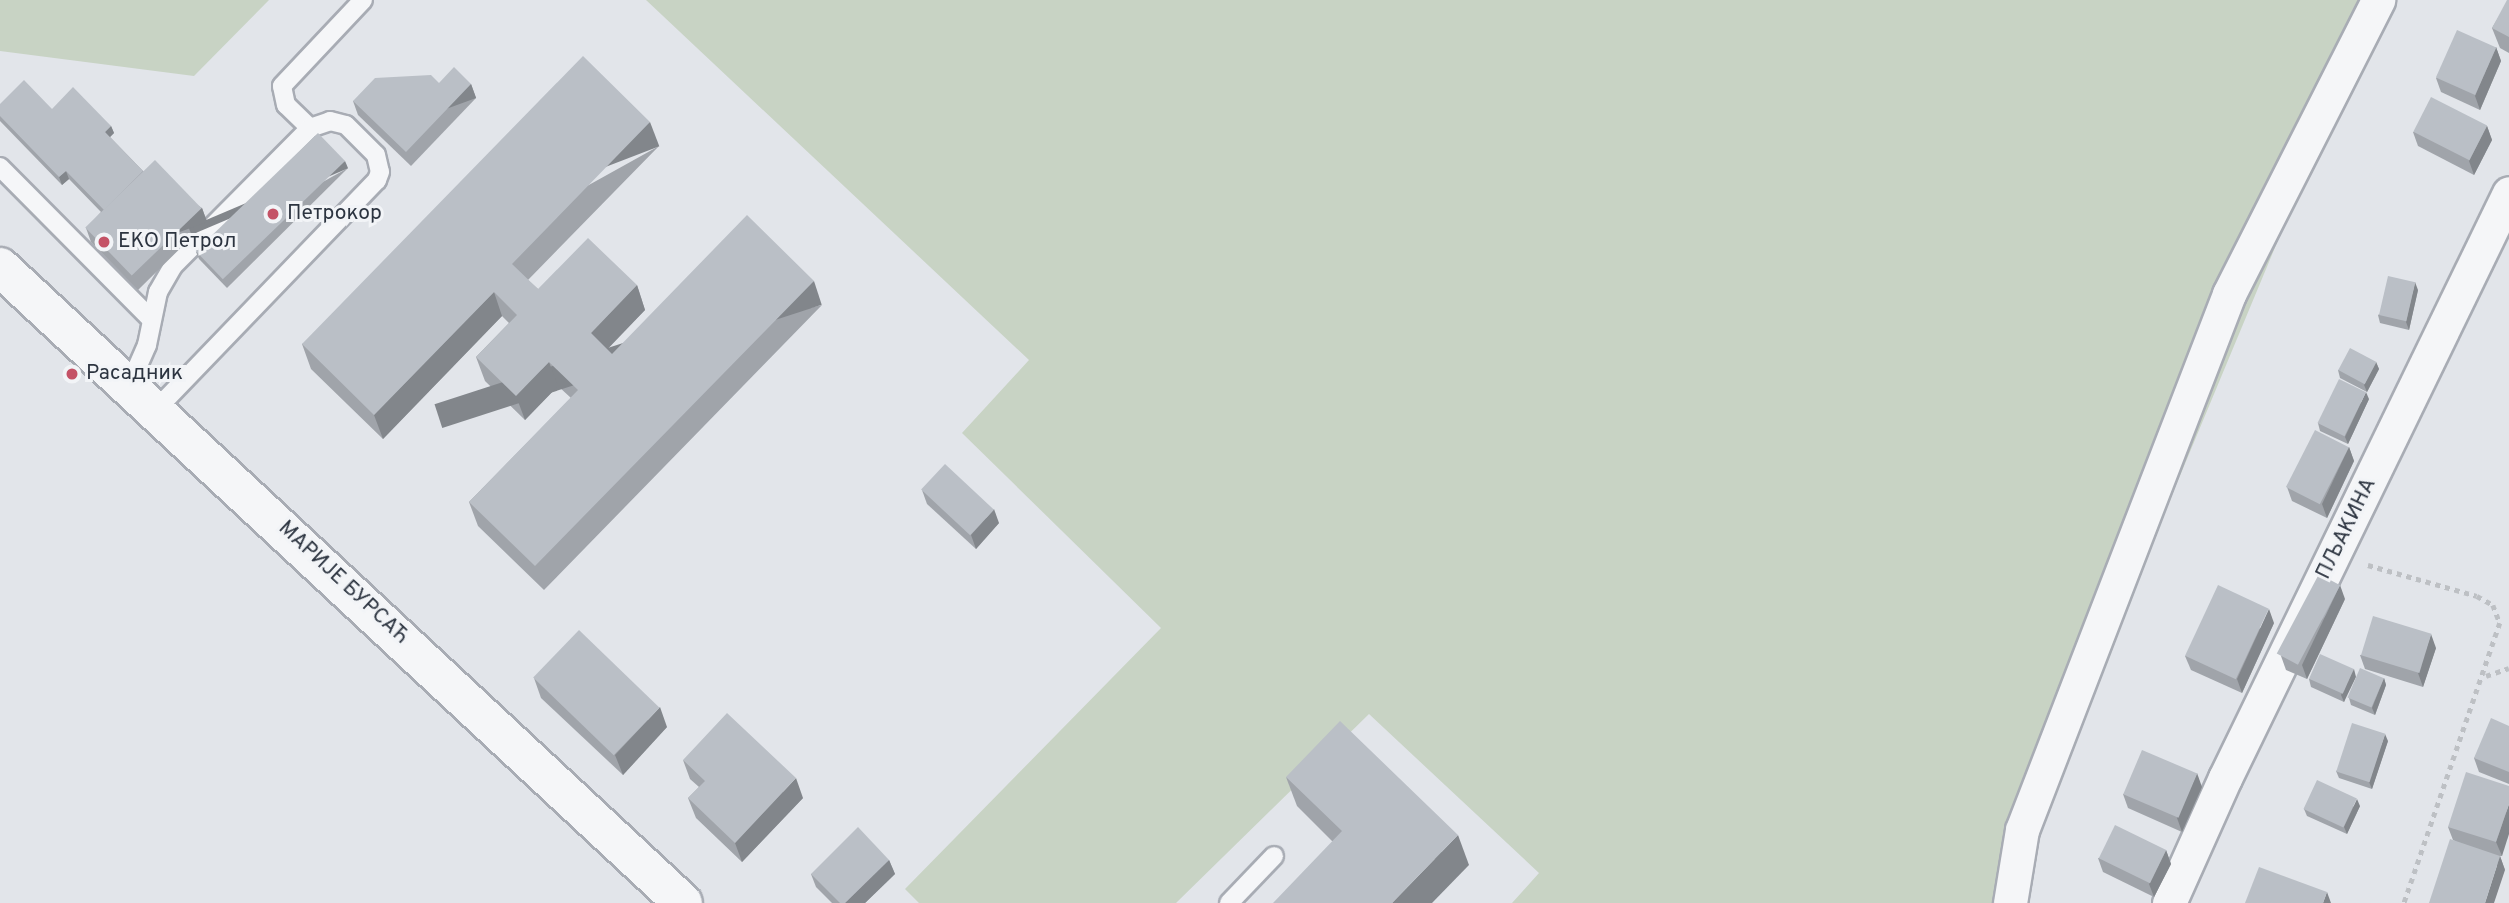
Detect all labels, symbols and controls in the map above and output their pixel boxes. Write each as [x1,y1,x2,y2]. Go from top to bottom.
place label: Петрокор [287,201,382,227]
marker: Петрокор [265,206,281,222]
place label: ЕКО Петрол [118,229,236,255]
marker: ЕКО Петрол [96,234,112,250]
place label: Расадник [86,361,183,387]
marker: Расадник [64,366,80,382]
street label: ПЉАКИНА [2312,474,2382,584]
street label: МАРИЈЕ БУРСАЋ [273,516,413,650]

